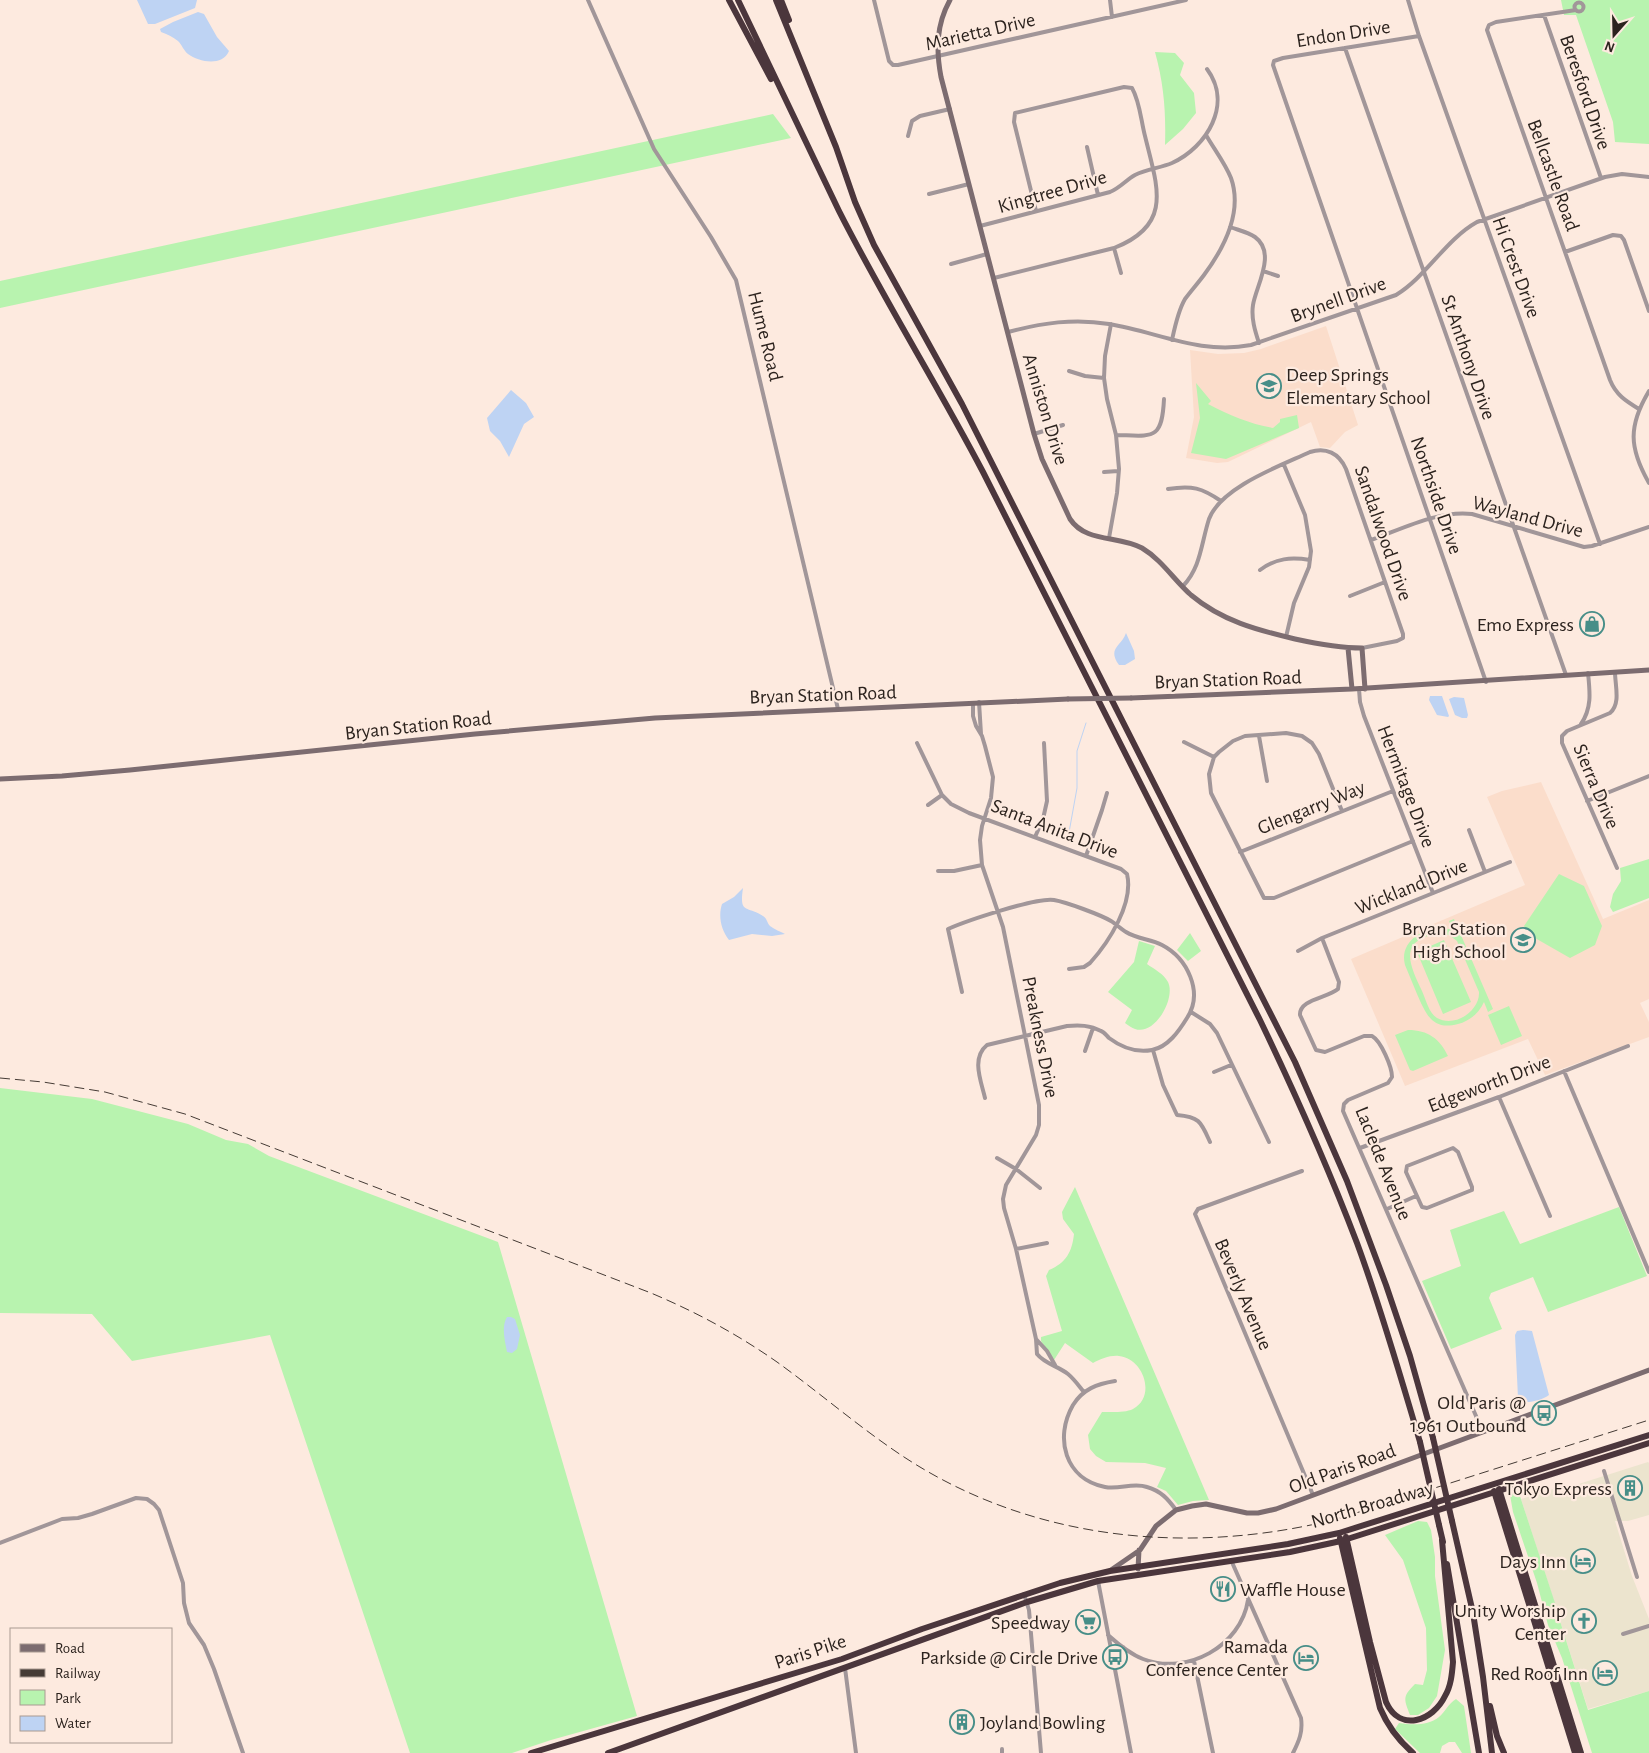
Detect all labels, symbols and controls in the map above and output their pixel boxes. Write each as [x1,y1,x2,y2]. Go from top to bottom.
street label: Marietta Drive [923,10,1037,54]
north arrow [1589,10,1639,60]
street label: Endon Drive [1295,17,1392,51]
street label: Beresford Drive [1556,32,1614,152]
text: N [1603,38,1617,55]
street label: Bellcastle Road [1524,117,1583,234]
street label: Kingtree Drive [996,167,1109,217]
street label: Hi Crest Drive [1489,214,1544,321]
street label: Brynell Drive [1288,273,1389,326]
street label: Hume Road [744,289,786,383]
street label: St Anthony Drive [1437,292,1499,422]
street label: Anniston Drive [1019,351,1071,467]
place label: Deep Springs Elementary School [1286,365,1431,408]
school or university icon: Deep Springs Elementary School [1256,373,1282,399]
street label: Northside Drive [1407,434,1466,557]
street label: Sandalwood Drive [1351,463,1415,603]
street label: Wayland Drive [1470,493,1585,541]
shop icon: Emo Express [1579,611,1605,637]
place label: Emo Express [1477,615,1574,635]
street label: Bryan Station Road [1154,667,1302,693]
street label: Bryan Station Road [749,682,897,708]
street label: Bryan Station Road [344,708,492,744]
street label: Hermitage Drive [1374,722,1439,850]
street label: Sierra Drive [1569,741,1623,832]
street label: Glengarry Way [1255,777,1368,839]
street label: Santa Anita Drive [988,796,1121,862]
street label: Wickland Drive [1352,855,1470,919]
place label: Bryan Station High School [1402,919,1506,962]
school or university icon: Bryan Station High School [1510,927,1536,953]
street label: Preakness Drive [1018,975,1062,1100]
street label: Edgeworth Drive [1425,1051,1553,1116]
street label: Laclede Avenue [1351,1104,1415,1223]
street label: Beverly Avenue [1211,1236,1275,1353]
place label: Old Paris @ 1961 Outbound [1410,1393,1526,1436]
bus stop icon: Old Paris @ 1961 Outbound [1531,1400,1557,1426]
street label: Old Paris Road [1286,1440,1398,1497]
building icon: Tokyo Express [1617,1475,1643,1501]
street label: North Broadway [1309,1478,1436,1532]
place label: Tokyo Express [1504,1479,1612,1499]
hotel icon: Days Inn [1570,1548,1596,1574]
place label: Days Inn [1499,1552,1566,1572]
restaurant icon: Waffle House [1210,1576,1236,1602]
place label: Waffle House [1240,1580,1346,1600]
place label: Unity Worship Center [1455,1601,1567,1644]
church icon: Unity Worship Center [1571,1608,1597,1634]
supermarket icon: Speedway [1075,1609,1101,1635]
place label: Speedway [991,1613,1070,1633]
legend [10,1628,172,1743]
street label: Paris Pike [772,1631,849,1673]
place label: Ramada Conference Center [1146,1637,1289,1680]
text: Road [55,1641,85,1656]
bus stop icon: Parkside @ Circle Drive [1102,1644,1128,1670]
hotel icon: Ramada Conference Center [1293,1645,1319,1671]
place label: Parkside @ Circle Drive [920,1648,1098,1668]
hotel icon: Red Roof Inn [1592,1660,1618,1686]
place label: Red Roof Inn [1490,1664,1588,1684]
text: Railway [55,1666,101,1681]
text: Park [55,1691,81,1706]
building icon: Joyland Bowling [949,1709,975,1735]
place label: Joyland Bowling [980,1713,1105,1733]
text: Water [55,1716,91,1731]

